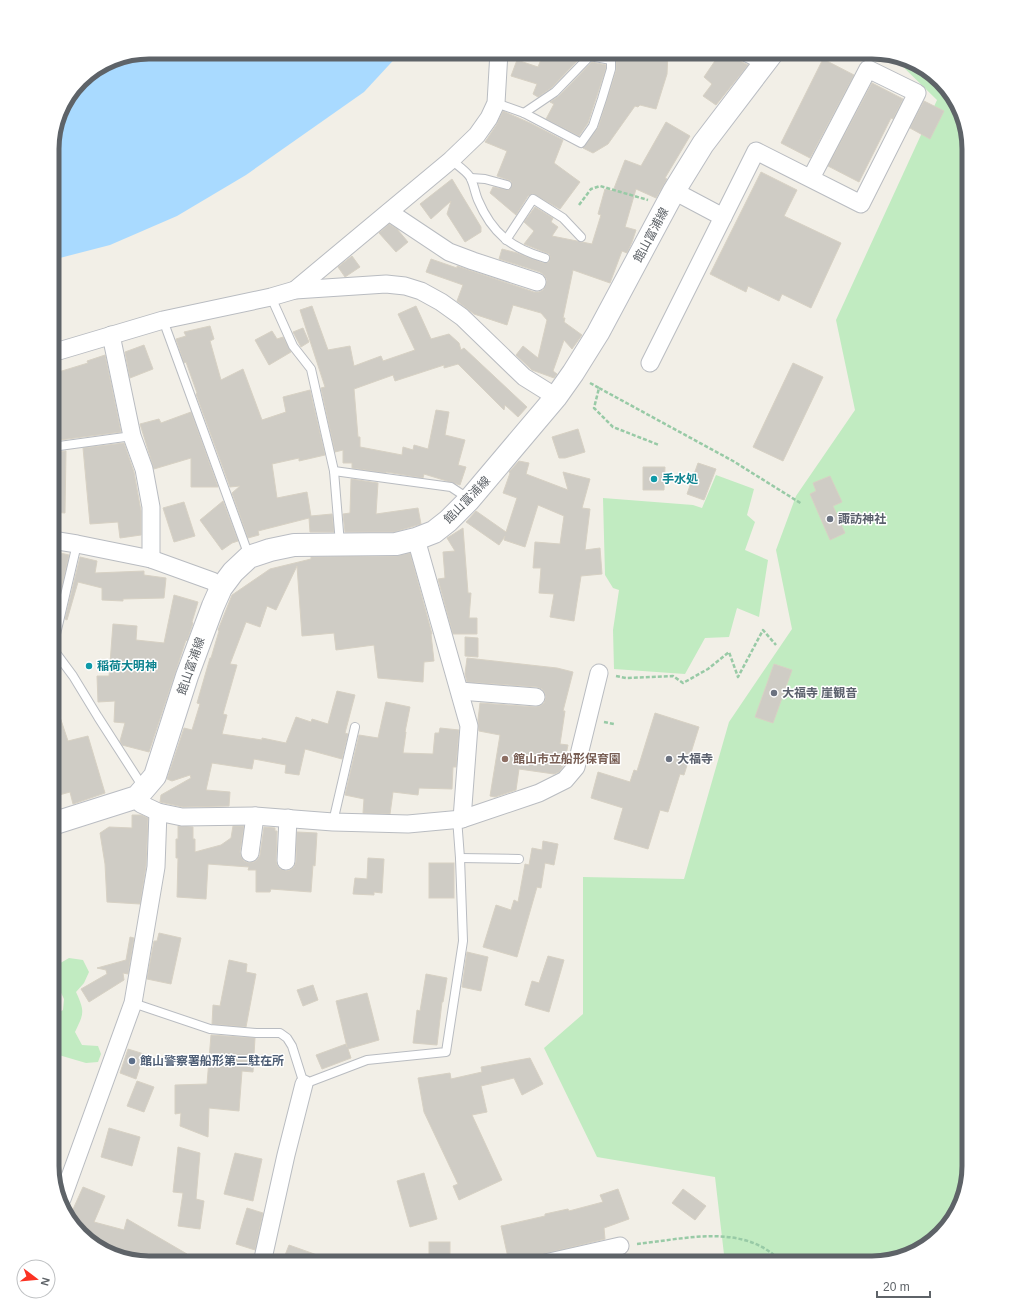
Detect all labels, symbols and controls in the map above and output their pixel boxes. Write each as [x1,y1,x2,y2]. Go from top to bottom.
street label: 館山富浦線 [631,205,671,265]
place label: 手水処 [662,472,698,486]
street label: 館山富浦線 [441,474,493,526]
marker: 手水処 [649,474,659,484]
place label: 諏訪神社 [838,512,886,526]
marker: 諏訪神社 [825,514,835,524]
street label: 館山富浦線 [175,635,207,697]
place label: 稲荷大明神 [97,659,157,673]
marker: 稲荷大明神 [84,661,94,671]
place label: 大福寺 崖観音 [782,686,857,700]
marker: 大福寺 崖観音 [769,688,779,698]
place label: 館山市立船形保育園 [513,752,621,766]
place label: 大福寺 [677,752,713,766]
marker: 館山市立船形保育園 [500,754,510,764]
marker: 大福寺 [664,754,674,764]
place label: 館山警察署船形第二駐在所 [140,1054,284,1068]
marker: 館山警察署船形第二駐在所 [127,1056,137,1066]
north arrow [16,1259,56,1299]
scale bar [877,1273,930,1299]
text: N [39,1276,52,1287]
text: 20 m [883,1280,910,1294]

